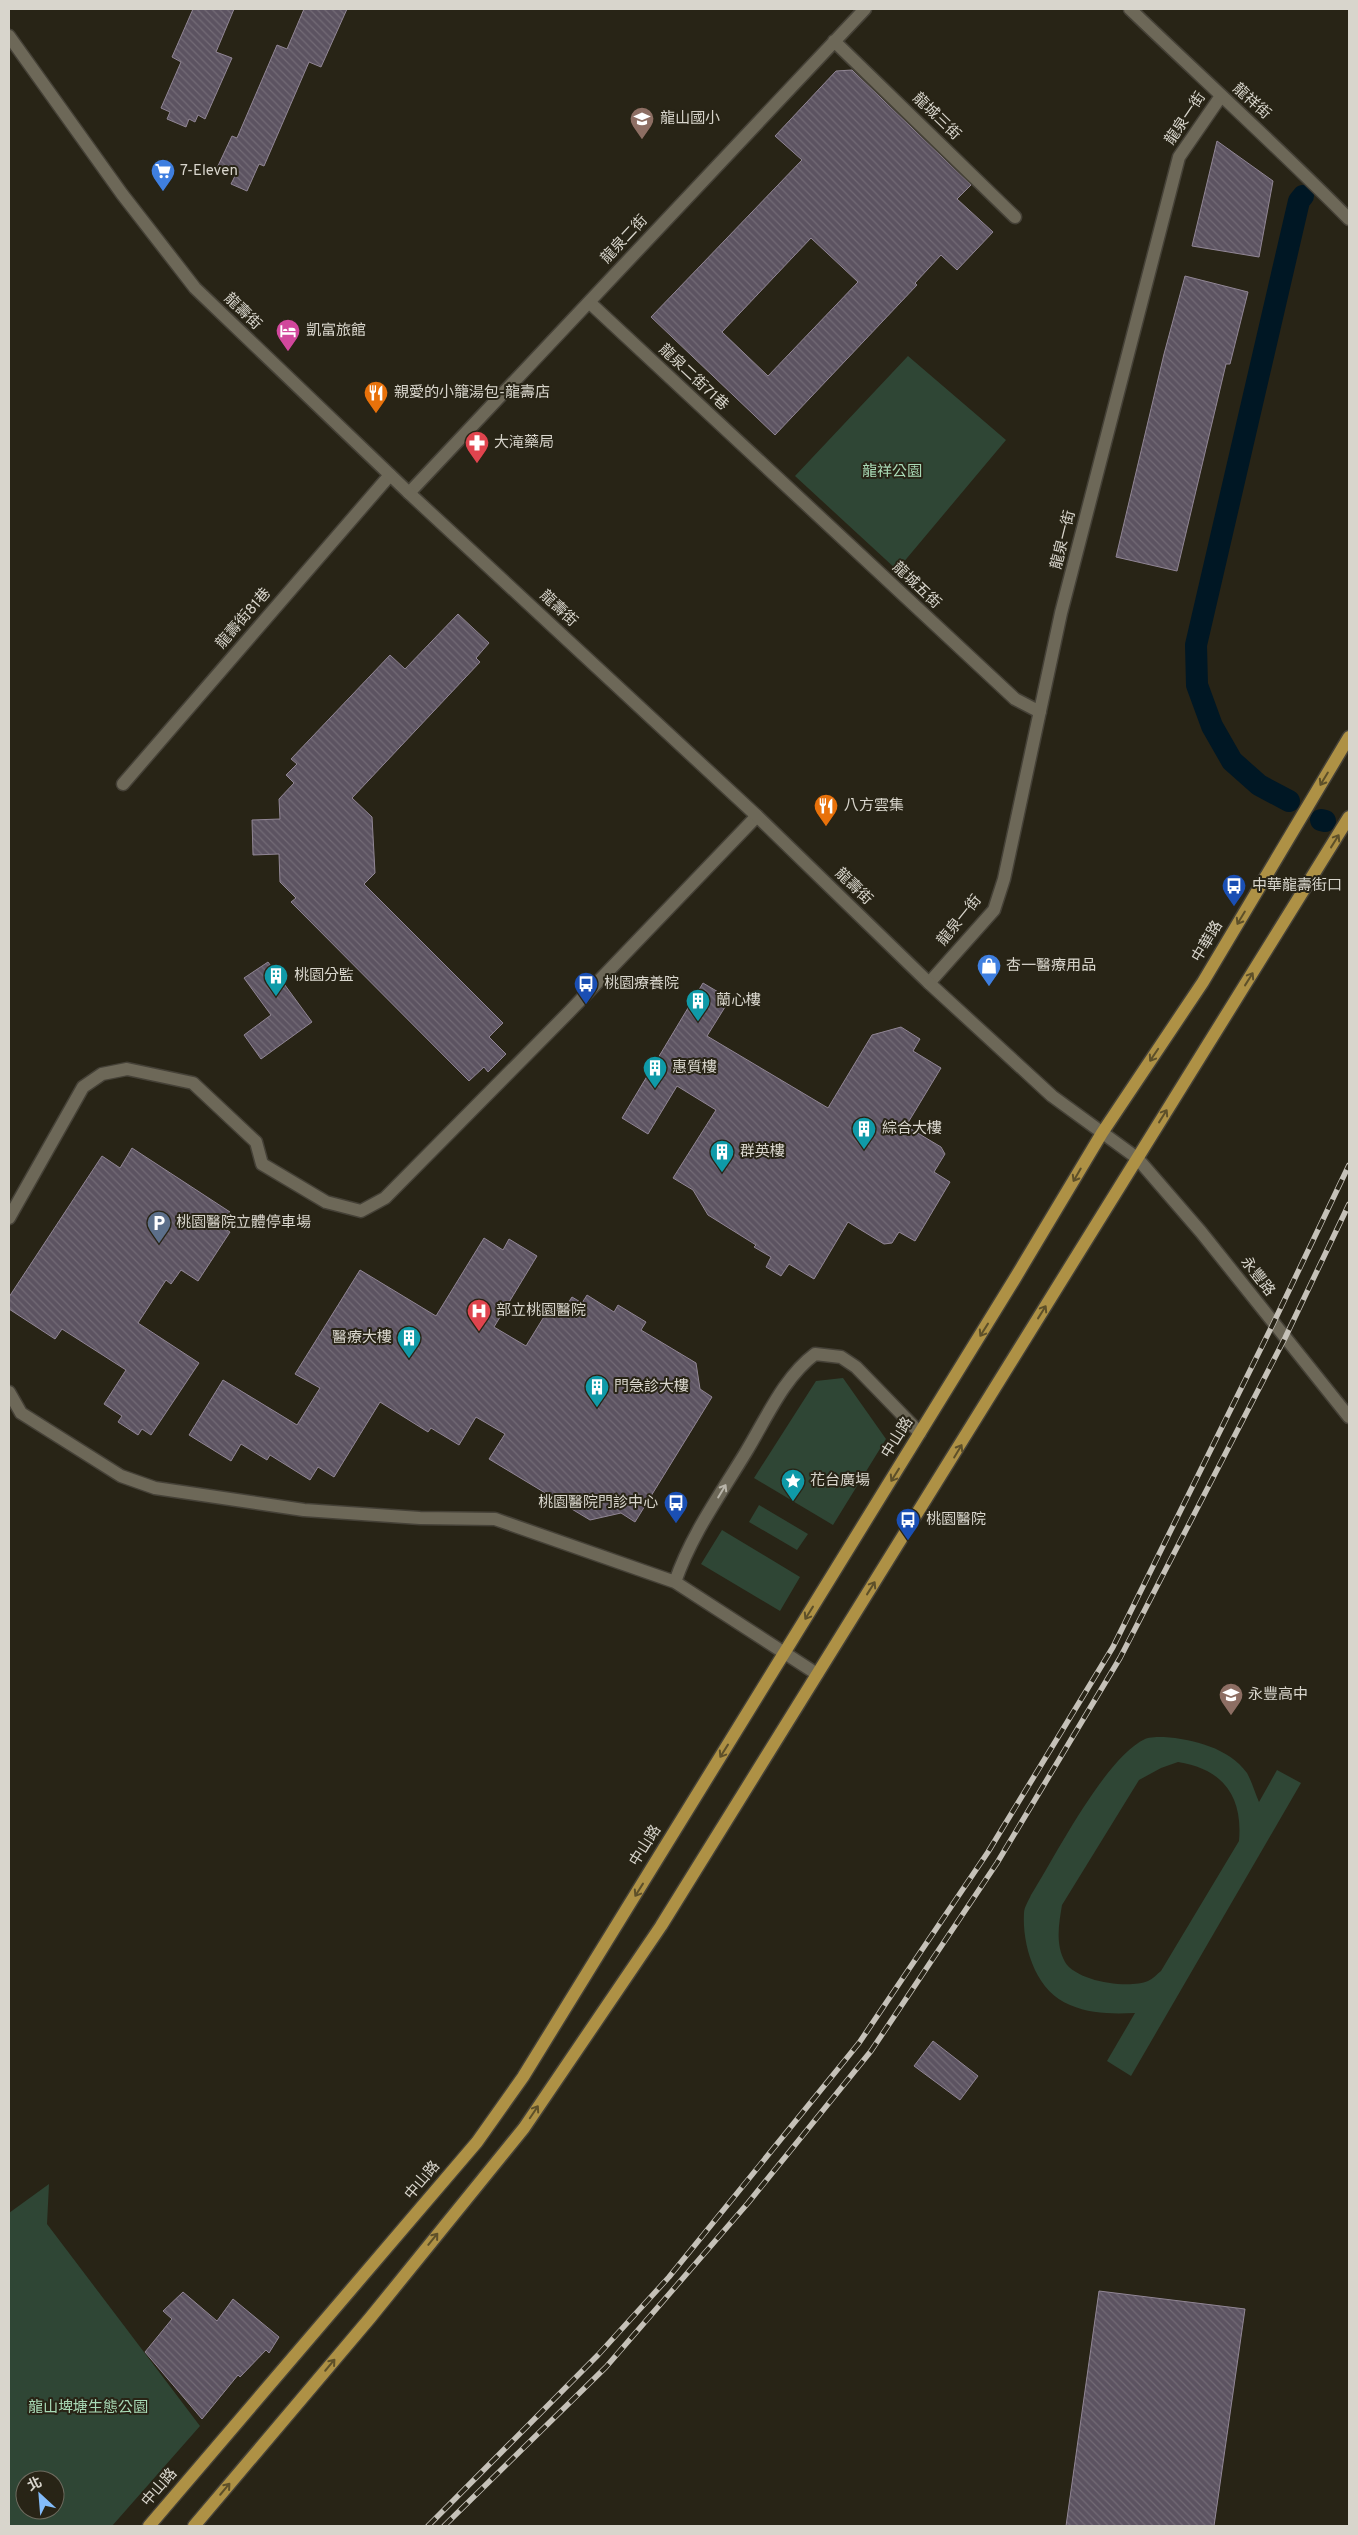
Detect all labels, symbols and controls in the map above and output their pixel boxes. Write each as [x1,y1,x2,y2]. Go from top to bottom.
street label: 龍祥街 [1228,79,1275,124]
street label: 龍泉一街 [1161,88,1211,149]
street label: 龍城三街 [908,89,965,145]
school or university icon: 龍山國小 [629,106,655,140]
place label: 龍山國小 [660,109,720,129]
supermarket icon: 7-Eleven [150,158,176,192]
place label: 7-Eleven [180,162,238,181]
street label: 龍泉二街 [597,211,652,268]
street label: 龍壽街 [219,289,265,334]
hotel icon: 凱富旅館 [275,318,301,352]
place label: 凱富旅館 [306,322,366,341]
street label: 龍泉二街71巷 [654,340,733,415]
restaurant icon: 親愛的小籠湯包-龍壽店 [363,380,389,414]
place label: 親愛的小籠湯包-龍壽店 [394,383,550,403]
pharmacy icon: 大滝藥局 [464,430,490,464]
place label: 大滝藥局 [494,434,554,453]
park label: 龍祥公園 [862,462,922,482]
street label: 龍泉一街 [1047,508,1080,571]
street label: 龍城五街 [888,558,945,613]
street label: 龍壽街81巷 [212,584,276,653]
street label: 龍壽街 [535,586,582,631]
one-way arrow [1319,771,1329,785]
restaurant icon: 八方雲集 [813,793,839,827]
place label: 八方雲集 [844,797,904,816]
one-way arrow [1330,834,1340,848]
street label: 龍壽街 [830,864,876,909]
bus stop icon: 中華龍壽街口 [1221,873,1247,907]
place label: 中華龍壽街口 [1252,876,1342,896]
street label: 龍泉一街 [933,891,986,950]
one-way arrow [1235,911,1245,925]
street label: 中華路 [1188,918,1228,966]
shop icon: 杏一醫療用品 [976,953,1002,987]
place label: 杏一醫療用品 [1006,957,1096,976]
building icon: 桃園分監 [263,963,289,997]
place label: 桃園分監 [294,967,354,986]
bus stop icon: 桃園療養院 [573,971,599,1005]
one-way arrow [1244,972,1254,986]
place label: 桃園療養院 [604,975,679,994]
building icon: 蘭心樓 [685,988,711,1022]
place label: 蘭心樓 [716,992,761,1011]
one-way arrow [1149,1048,1159,1062]
building icon: 惠質樓 [642,1055,668,1089]
place label: 惠質樓 [672,1059,717,1078]
one-way arrow [1158,1110,1168,1124]
building icon: 綜合大樓 [851,1116,877,1150]
place label: 綜合大樓 [882,1120,942,1139]
building icon: 群英樓 [709,1139,735,1173]
place label: 群英樓 [740,1143,785,1162]
one-way arrow [1072,1168,1082,1183]
parking icon: 桃園醫院立體停車場 [146,1210,172,1244]
place label: 桃園醫院立體停車場 [176,1214,311,1233]
street label: 永豐路 [1236,1253,1278,1301]
hospital icon: 部立桃園醫院 [466,1298,492,1332]
place label: 部立桃園醫院 [496,1302,586,1321]
one-way arrow [1037,1305,1047,1319]
one-way arrow [979,1322,989,1336]
building icon: 醫療大樓 [396,1325,422,1359]
place label: 醫療大樓 [332,1329,392,1348]
building icon: 門急診大樓 [584,1374,610,1408]
place label: 門急診大樓 [614,1378,689,1397]
street label: 中山路 [878,1414,918,1462]
one-way arrow [953,1444,963,1458]
one-way arrow [889,1467,899,1481]
place icon: 花台廣場 [780,1468,806,1502]
place label: 花台廣場 [810,1472,870,1491]
one-way arrow [718,1484,728,1498]
bus stop icon: 桃園醫院門診中心 [663,1490,689,1524]
place label: 桃園醫院門診中心 [538,1494,658,1513]
bus stop icon: 桃園醫院 [895,1507,921,1541]
place label: 桃園醫院 [926,1511,986,1530]
one-way arrow [867,1582,877,1596]
one-way arrow [804,1606,815,1620]
school or university icon: 永豐高中 [1218,1682,1244,1716]
place label: 永豐高中 [1248,1686,1308,1705]
one-way arrow [718,1744,728,1758]
street label: 中山路 [626,1822,666,1870]
one-way arrow [633,1882,643,1896]
one-way arrow [530,2106,540,2120]
street label: 中山路 [401,2158,445,2204]
one-way arrow [428,2233,439,2246]
one-way arrow [324,2359,335,2372]
park label: 龍山埤塘生態公園 [28,2398,148,2418]
street label: 中山路 [138,2465,182,2511]
north arrow [15,2470,65,2520]
text: 北 [25,2474,45,2495]
one-way arrow [219,2483,230,2496]

